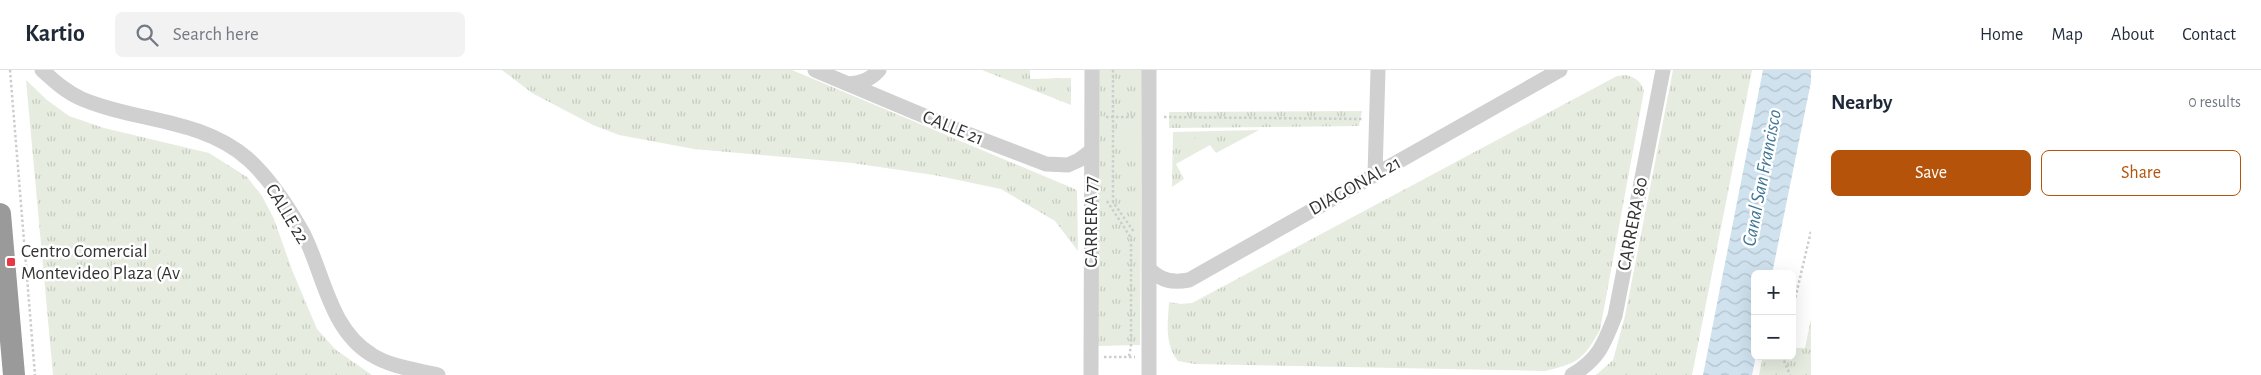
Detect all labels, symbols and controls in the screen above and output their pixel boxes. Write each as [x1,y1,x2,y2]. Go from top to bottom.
search box [115,12,465,57]
icon: search [133,21,161,49]
text: Kartio [25,22,85,46]
text: Search here [173,25,259,44]
text: Home [1980,26,2023,44]
text: Map [2051,26,2083,44]
text: About [2111,26,2154,44]
text: Contact [2182,26,2236,44]
text: Nearby [1831,92,1892,113]
text: 0 results [2188,94,2241,110]
street label: CALLE 21 [920,107,986,149]
water label: Canal San Francisco [1739,108,1785,248]
button: Save [1831,150,2031,196]
button: Share [2041,150,2241,196]
street label: DIAGONAL 21 [1306,153,1404,219]
street label: CARRERA 77 [1082,176,1101,268]
street label: CARRERA 80 [1615,176,1651,272]
street label: CALLE 22 [262,181,312,248]
place label: Centro Comercial Montevideo Plaza (Av [21,242,180,283]
marker: Centro Comercial Montevideo Plaza (Av [5,256,17,268]
map controls [1751,270,1796,360]
button: + [1751,270,1796,315]
button: − [1751,315,1796,360]

